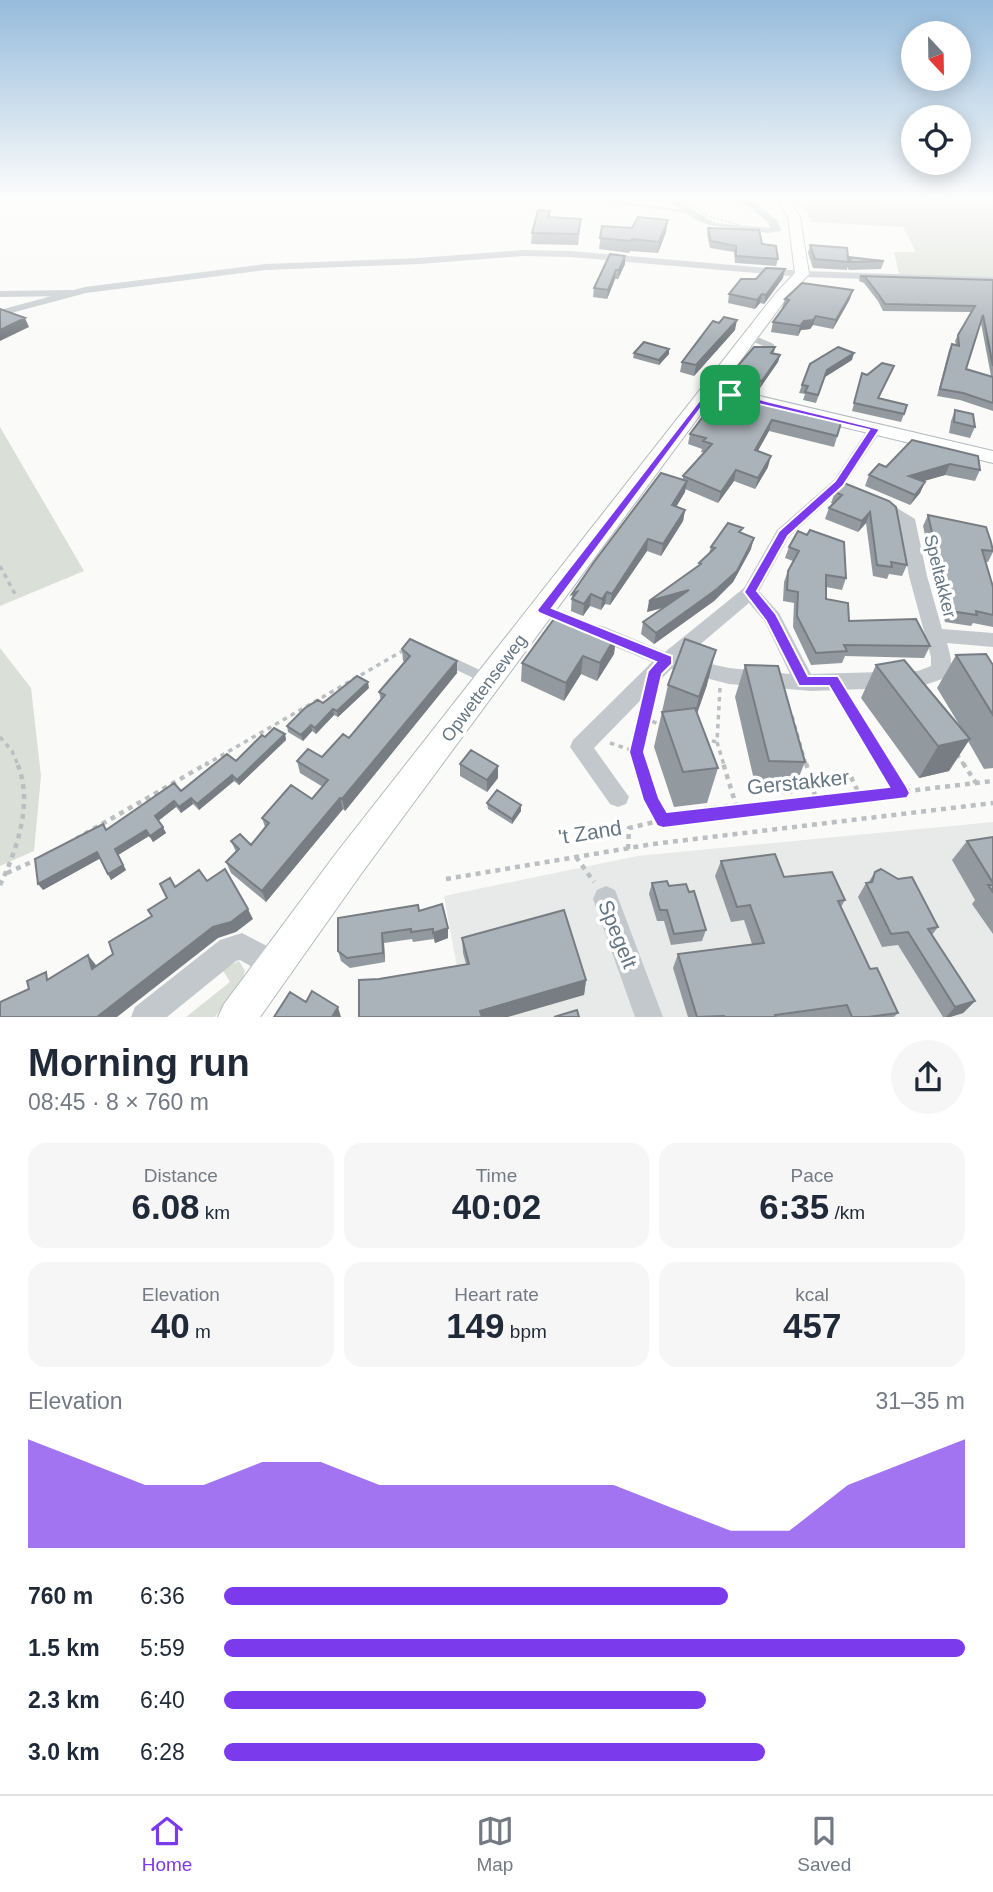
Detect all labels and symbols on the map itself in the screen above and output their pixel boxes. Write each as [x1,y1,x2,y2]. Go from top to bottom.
north arrow [901,21,971,91]
pin [700,365,760,425]
street label: Speltakker [920,532,960,620]
street label: Opwettenseweg [437,630,531,746]
street label: Gerstakker [746,765,850,799]
street label: 't Zand [557,816,623,848]
street label: Spegelt [594,897,642,971]

